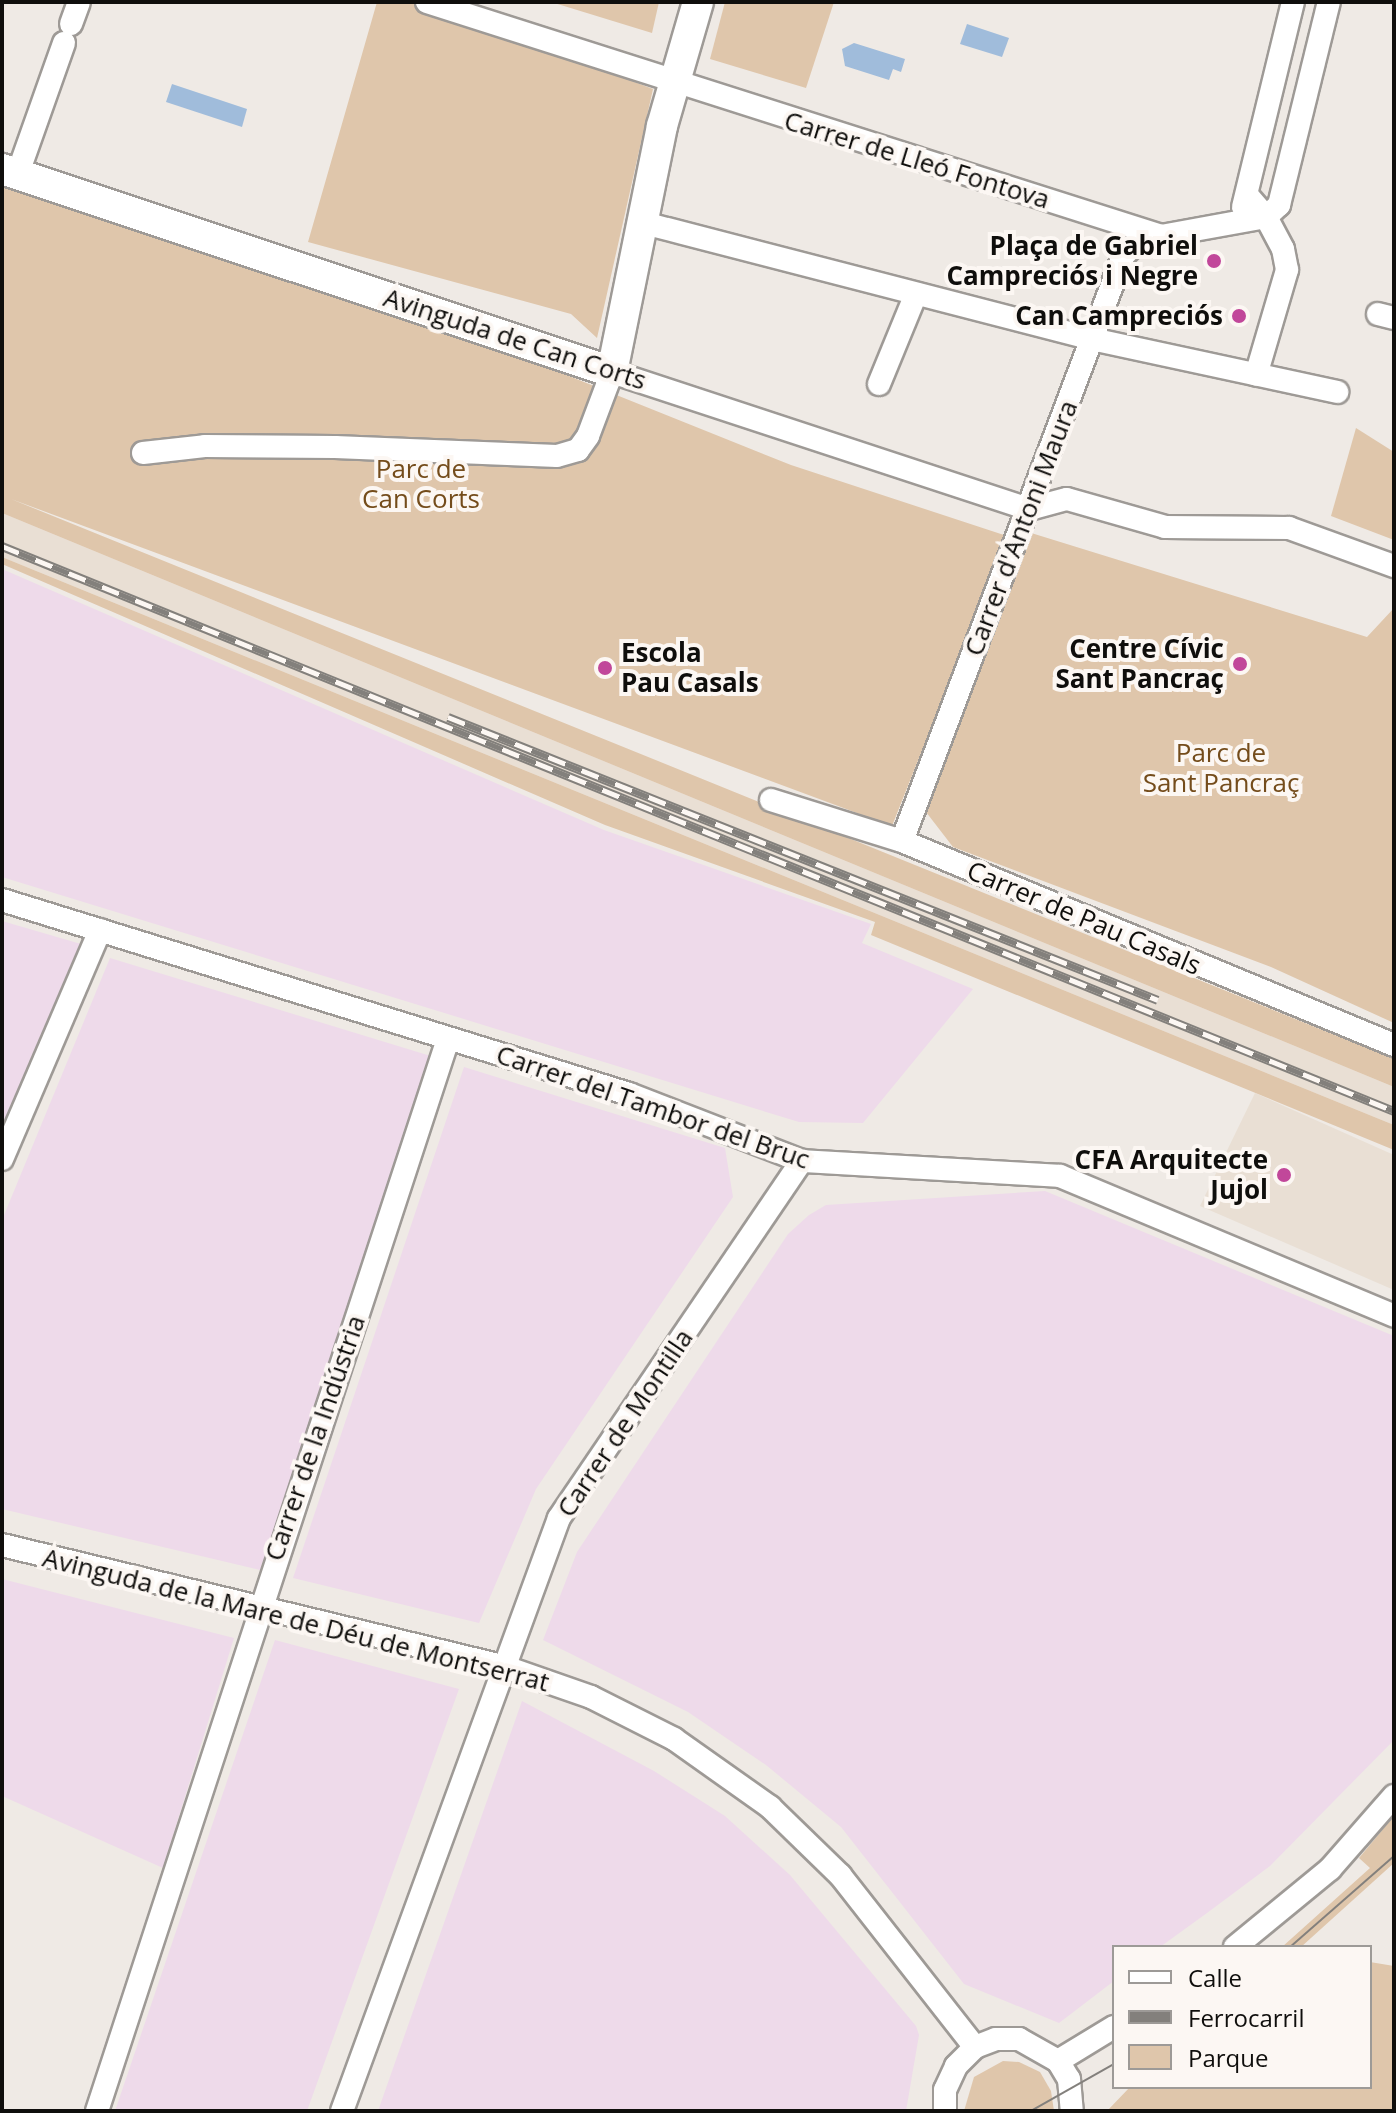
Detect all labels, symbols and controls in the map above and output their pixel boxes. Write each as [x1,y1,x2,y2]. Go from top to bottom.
street label: Carrer de Lleó Fontova [781,105,1053,215]
place label: Plaça de Gabriel Campreciós i Negre [946,230,1198,292]
marker: Plaça de Gabriel Campreciós i Negre [1205,252,1223,270]
street label: Avinguda de Can Corts [380,282,650,396]
place label: Can Campreciós [1015,300,1223,332]
marker: Can Campreciós [1230,307,1248,325]
street label: Carrer d'Antoni Maura [958,396,1084,660]
park label: Parc de Can Corts [362,453,480,514]
place label: Centre Cívic Sant Pancraç [1055,633,1224,694]
place label: Escola Pau Casals [621,637,759,698]
marker: Centre Cívic Sant Pancraç [1231,655,1249,673]
marker: Escola Pau Casals [596,659,614,677]
park label: Parc de Sant Pancraç [1143,737,1299,798]
street label: Carrer de Pau Casals [963,855,1205,981]
street label: Carrer del Tambor del Bruc [492,1039,814,1175]
place label: CFA Arquitecte Jujol [1075,1144,1268,1206]
marker: CFA Arquitecte Jujol [1275,1166,1293,1184]
street label: Carrer de la Indústria [258,1311,372,1565]
street label: Carrer de Montilla [551,1323,699,1523]
street label: Avinguda de la Mare de Déu de Montserrat [40,1542,552,1698]
legend [1112,1945,1372,2089]
text: Calle [1188,1961,1242,1994]
text: Ferrocarril [1188,2001,1304,2034]
text: Parque [1188,2041,1268,2074]

